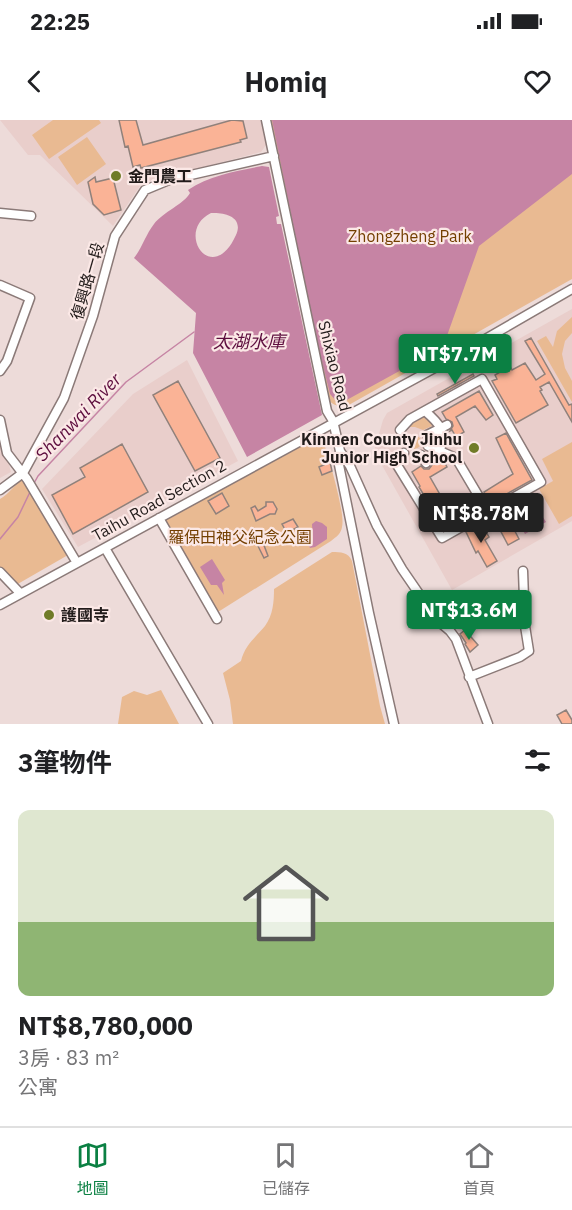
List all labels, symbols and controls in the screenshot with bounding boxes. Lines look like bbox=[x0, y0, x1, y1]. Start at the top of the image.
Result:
text: 22:25 bbox=[30, 7, 90, 36]
text: Homiq bbox=[244, 64, 328, 99]
icon: back bbox=[18, 65, 51, 98]
icon: heart bbox=[521, 65, 554, 98]
place label: 金門農工 bbox=[128, 166, 192, 186]
marker: 金門農工 bbox=[109, 169, 123, 183]
park label: Zhongzheng Park bbox=[348, 226, 472, 246]
street label: 復興路一段 bbox=[66, 240, 108, 322]
street label: Shixiao Road bbox=[314, 319, 356, 413]
water label: 太湖水庫 bbox=[213, 330, 288, 353]
pin: NT$7.7M bbox=[400, 334, 510, 385]
text: NT$7.7M bbox=[413, 340, 497, 367]
water label: Shanwai River bbox=[30, 368, 126, 466]
place label: Kinmen County Jinhu Junior High School bbox=[301, 429, 462, 467]
marker: Kinmen County Jinhu Junior High School bbox=[467, 441, 481, 455]
street label: Taihu Road Section 2 bbox=[88, 455, 230, 545]
pin: NT$8.78M bbox=[419, 493, 543, 544]
text: NT$8.78M bbox=[433, 499, 529, 526]
park label: 羅保田神父紀念公園 bbox=[168, 527, 312, 547]
pin: NT$13.6M bbox=[407, 590, 531, 641]
text: NT$13.6M bbox=[421, 596, 517, 623]
place label: 護國寺 bbox=[61, 605, 109, 625]
marker: 護國寺 bbox=[42, 608, 56, 622]
icon: filters bbox=[521, 744, 554, 777]
text: 3筆物件 bbox=[18, 745, 112, 779]
icon: home bbox=[232, 849, 340, 957]
text: NT$8,780,000 bbox=[18, 1008, 193, 1042]
text: 3房 · 83 m² bbox=[18, 1044, 119, 1071]
text: 公寓 bbox=[18, 1073, 58, 1100]
tab: 地圖 bbox=[76, 1139, 109, 1199]
tab: 已儲存 bbox=[262, 1139, 310, 1199]
tab: 首頁 bbox=[463, 1139, 496, 1199]

